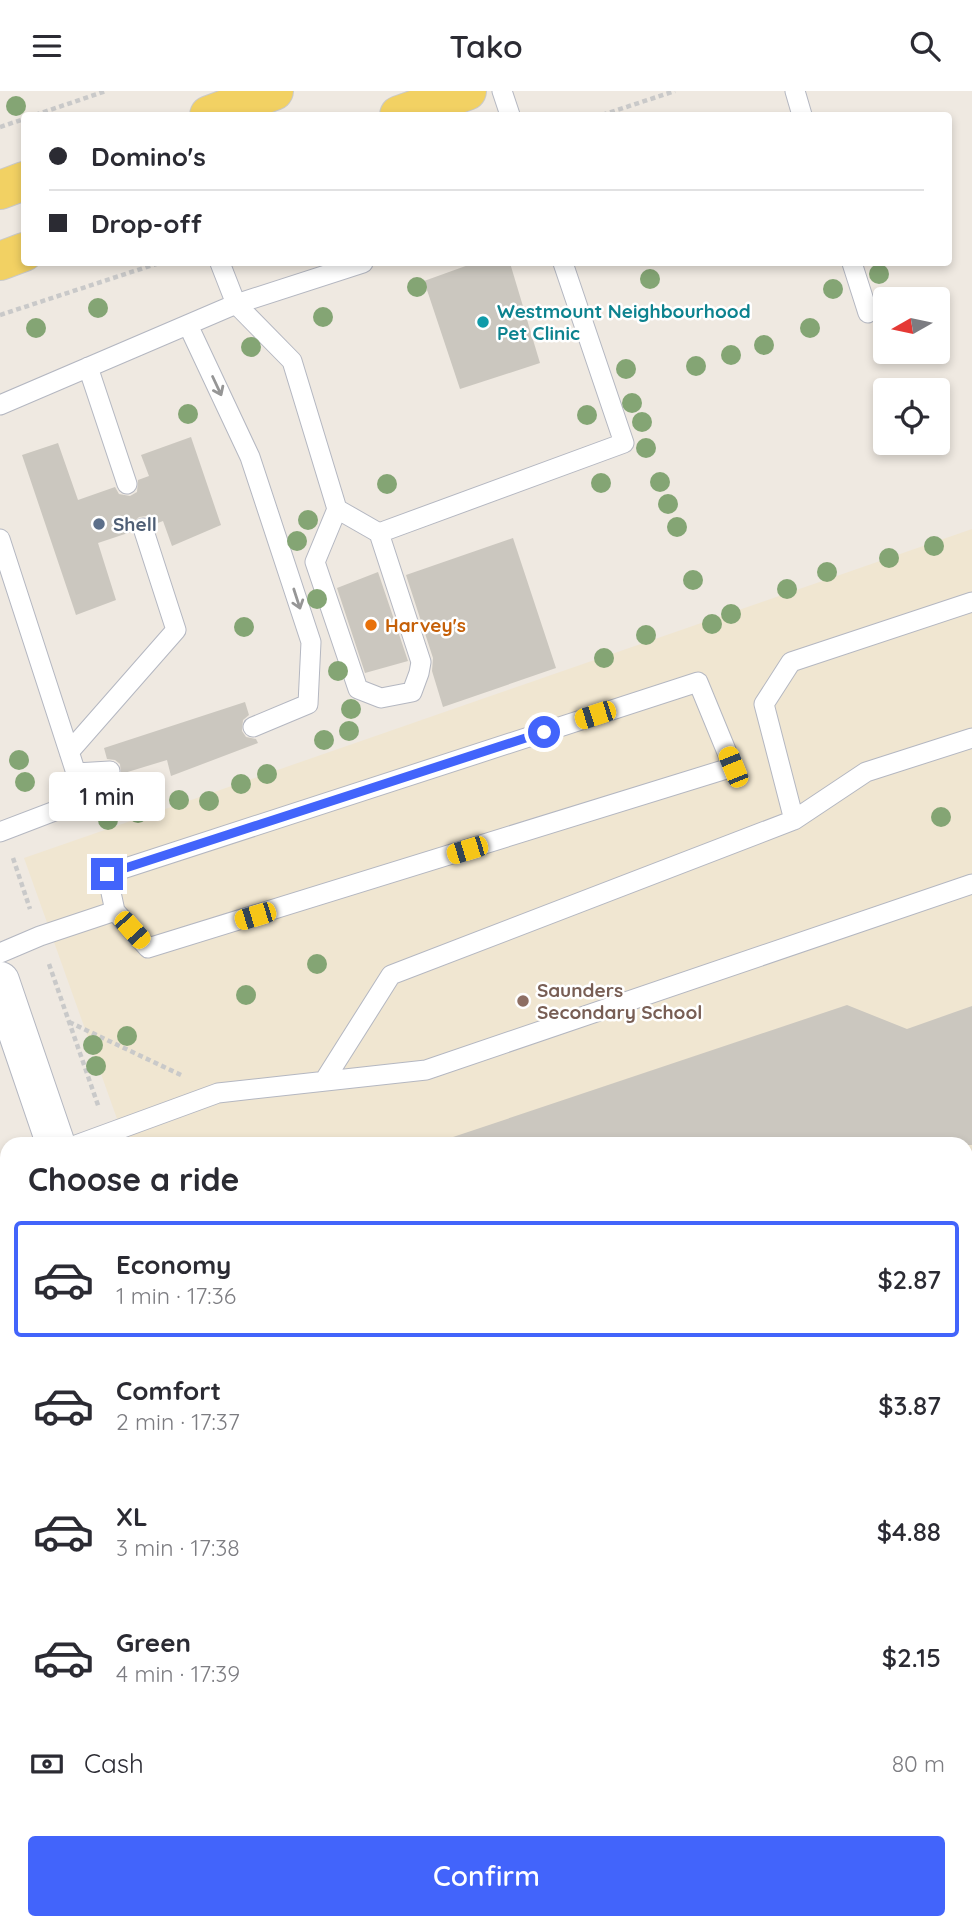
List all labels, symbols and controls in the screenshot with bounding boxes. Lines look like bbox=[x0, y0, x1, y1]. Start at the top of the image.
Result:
text: Tako bbox=[449, 26, 523, 66]
icon: menu bbox=[28, 27, 66, 65]
icon: search bbox=[906, 27, 944, 65]
text: Domino's bbox=[91, 140, 206, 173]
text: Drop-off bbox=[91, 207, 202, 240]
north arrow bbox=[873, 287, 950, 364]
map controls bbox=[873, 287, 950, 455]
place label: Westmount Neighbourhood Pet Clinic bbox=[497, 299, 751, 345]
marker: Westmount Neighbourhood Pet Clinic bbox=[475, 314, 491, 330]
one-way arrow bbox=[211, 375, 224, 396]
button: locate bbox=[873, 378, 950, 455]
place label: Shell bbox=[113, 512, 157, 536]
marker: Shell bbox=[91, 516, 107, 532]
one-way arrow bbox=[291, 588, 304, 610]
place label: Harvey's bbox=[385, 613, 466, 637]
marker: Harvey's bbox=[363, 617, 379, 633]
car bbox=[572, 699, 619, 731]
route start bbox=[528, 716, 560, 748]
car bbox=[716, 744, 751, 790]
callout: 1 min bbox=[49, 773, 165, 821]
text: 1 min bbox=[79, 782, 135, 811]
car bbox=[444, 834, 491, 866]
route end bbox=[91, 858, 123, 890]
car bbox=[232, 900, 279, 932]
car bbox=[111, 907, 154, 953]
place label: Saunders Secondary School bbox=[537, 978, 702, 1024]
marker: Saunders Secondary School bbox=[515, 993, 531, 1009]
text: Choose a ride bbox=[28, 1159, 240, 1199]
icon: car bbox=[32, 1248, 95, 1311]
text: Economy bbox=[116, 1248, 231, 1281]
text: $2.87 bbox=[877, 1263, 941, 1296]
text: 1 min · 17:36 bbox=[116, 1281, 236, 1310]
icon: car bbox=[32, 1374, 95, 1437]
text: Comfort bbox=[116, 1374, 221, 1407]
text: $3.87 bbox=[878, 1389, 941, 1422]
text: 2 min · 17:37 bbox=[116, 1407, 240, 1436]
icon: car bbox=[32, 1500, 95, 1563]
text: XL bbox=[116, 1500, 148, 1533]
text: $4.88 bbox=[877, 1515, 941, 1548]
text: 3 min · 17:38 bbox=[116, 1533, 240, 1562]
icon: car bbox=[32, 1626, 95, 1689]
text: Green bbox=[116, 1626, 191, 1659]
text: $2.15 bbox=[882, 1641, 941, 1674]
text: 4 min · 17:39 bbox=[116, 1659, 240, 1688]
icon: cash bbox=[28, 1745, 66, 1783]
text: Cash bbox=[84, 1747, 144, 1780]
text: 80 m bbox=[892, 1749, 945, 1778]
button: Confirm bbox=[28, 1836, 945, 1916]

